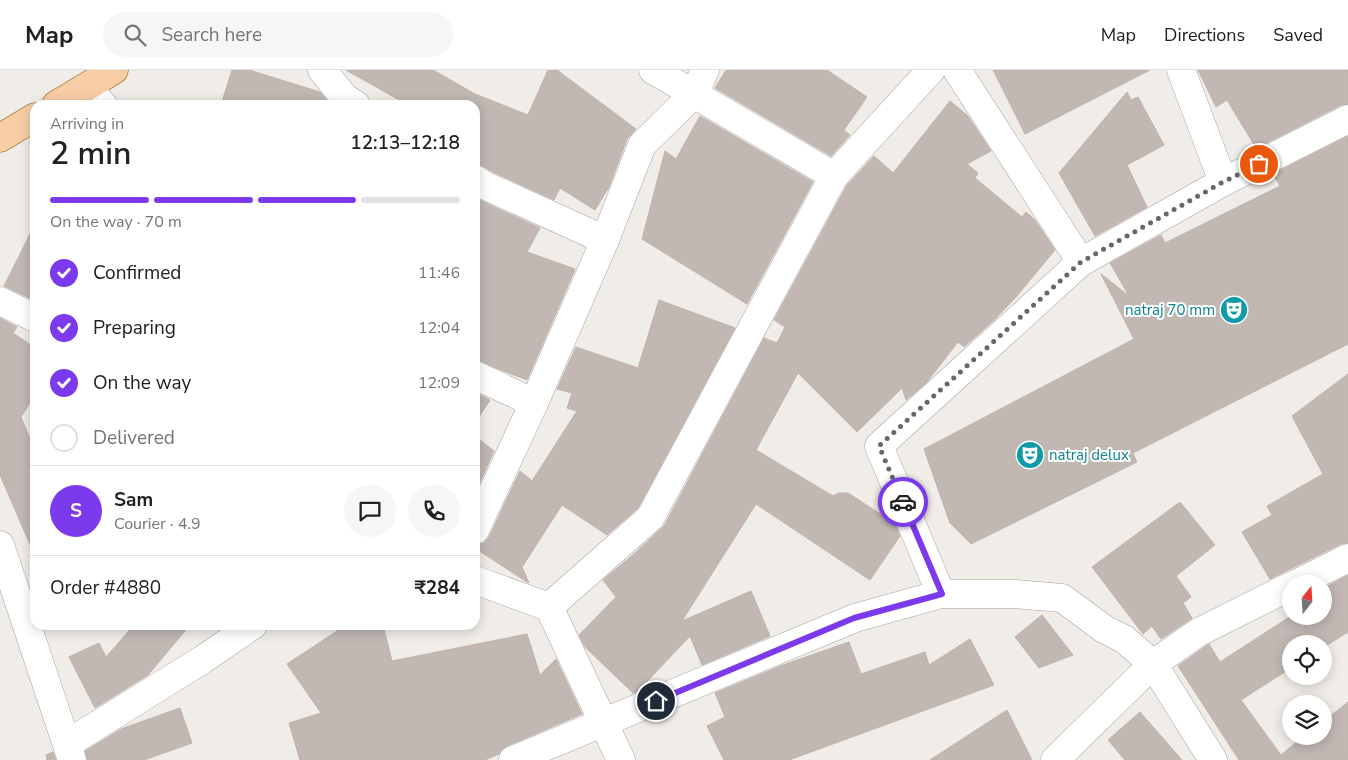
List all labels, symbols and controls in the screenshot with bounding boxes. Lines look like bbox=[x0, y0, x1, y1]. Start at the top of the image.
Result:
search box bbox=[103, 12, 453, 57]
text: Map bbox=[25, 19, 73, 51]
icon: search bbox=[121, 21, 149, 49]
text: Search here bbox=[161, 22, 262, 48]
text: Map bbox=[1101, 23, 1136, 47]
text: Directions bbox=[1164, 23, 1245, 47]
text: Saved bbox=[1273, 23, 1323, 47]
text: Arriving in bbox=[50, 113, 124, 135]
text: 12:13–12:18 bbox=[350, 130, 460, 156]
text: 2 min bbox=[50, 132, 132, 175]
pin bbox=[1238, 143, 1280, 185]
icon: bag bbox=[1245, 150, 1273, 178]
text: On the way · 70 m bbox=[50, 211, 182, 233]
icon: check bbox=[50, 259, 78, 287]
text: Confirmed bbox=[93, 260, 181, 286]
text: 11:46 bbox=[418, 262, 460, 284]
theatre icon: natraj 70 mm bbox=[1219, 295, 1249, 325]
place label: natraj 70 mm bbox=[1125, 300, 1215, 320]
icon: check bbox=[50, 314, 78, 342]
text: Preparing bbox=[93, 315, 176, 341]
text: 12:04 bbox=[418, 317, 460, 339]
icon: check bbox=[50, 369, 78, 397]
text: On the way bbox=[93, 370, 191, 396]
text: 12:09 bbox=[418, 372, 460, 394]
text: Delivered bbox=[93, 425, 175, 451]
theatre icon: natraj delux bbox=[1015, 440, 1045, 470]
place label: natraj delux bbox=[1049, 445, 1129, 465]
courier bbox=[878, 477, 928, 527]
button: chat bbox=[344, 485, 396, 537]
button: phone bbox=[408, 485, 460, 537]
text: Sam bbox=[114, 487, 153, 513]
icon: car bbox=[889, 488, 917, 516]
text: S bbox=[70, 498, 82, 524]
text: Courier · 4.9 bbox=[114, 513, 200, 535]
text: Order #4880 bbox=[50, 575, 161, 601]
text: ₹284 bbox=[414, 575, 460, 601]
north arrow bbox=[1282, 575, 1332, 625]
map controls bbox=[1282, 575, 1332, 745]
button: locate bbox=[1282, 635, 1332, 685]
pin bbox=[635, 680, 677, 722]
icon: home bbox=[642, 687, 670, 715]
button: layers bbox=[1282, 695, 1332, 745]

